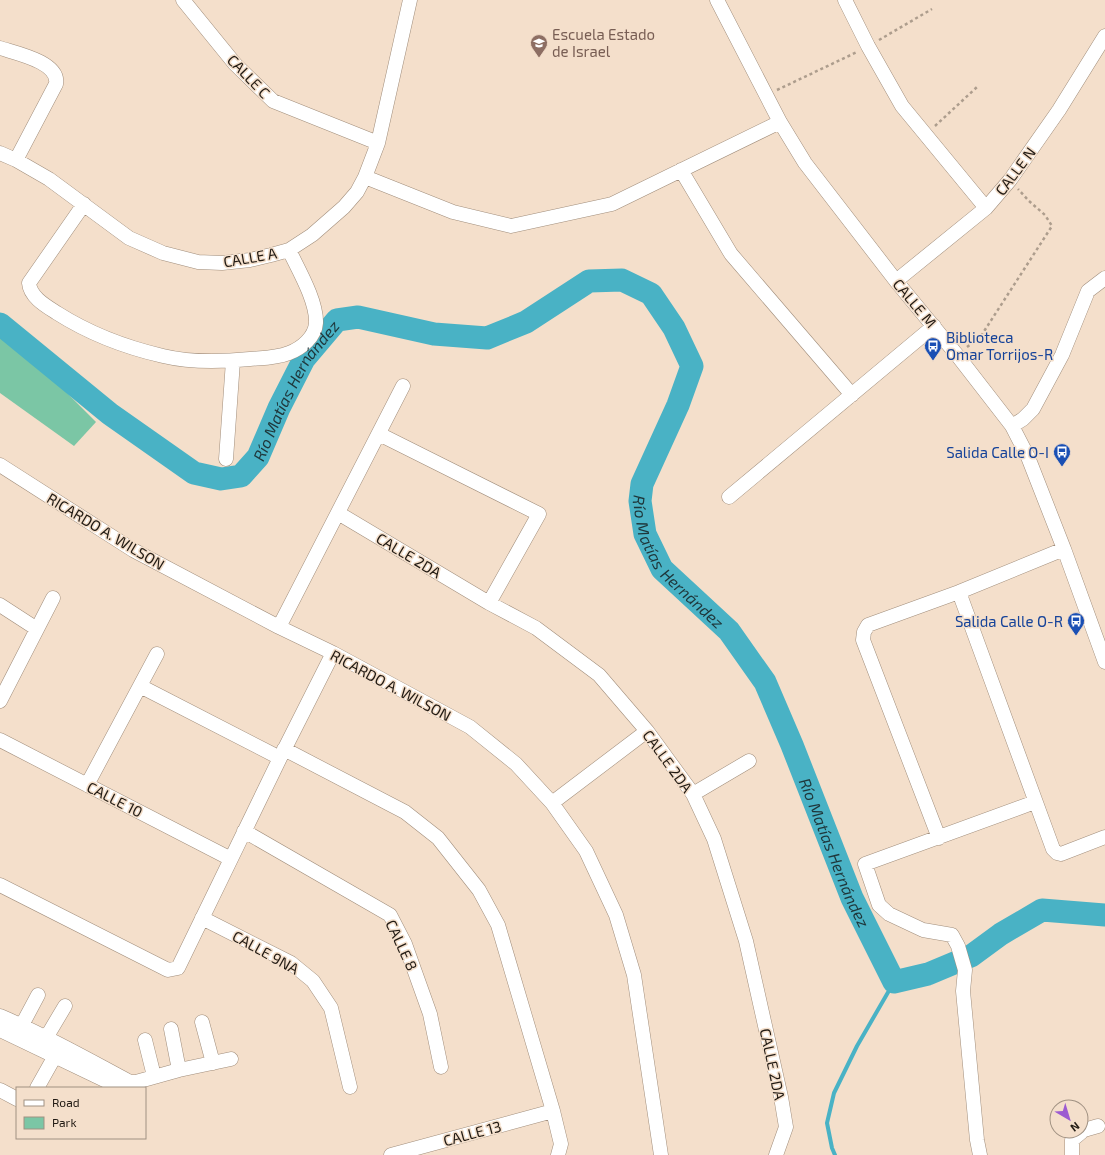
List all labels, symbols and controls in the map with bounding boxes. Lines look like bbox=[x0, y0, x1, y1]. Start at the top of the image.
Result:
place label: Escuela Estado de Israel bbox=[552, 25, 655, 60]
school or university icon: Escuela Estado de Israel bbox=[529, 33, 549, 58]
street label: CALLE C bbox=[224, 50, 274, 102]
street label: CALLE N bbox=[991, 143, 1039, 199]
street label: CALLE A bbox=[222, 243, 279, 271]
street label: CALLE M bbox=[889, 275, 941, 331]
water label: Río Matías Hernández bbox=[248, 316, 342, 463]
place label: Biblioteca Omar Torrijos-R bbox=[946, 328, 1053, 364]
bus stop icon: Biblioteca Omar Torrijos-R bbox=[923, 336, 943, 361]
bus stop icon: Salida Calle O-I bbox=[1052, 442, 1072, 467]
place label: Salida Calle O-I bbox=[946, 443, 1049, 461]
street label: RICARDO A. WILSON bbox=[44, 489, 168, 573]
water label: Río Matías Hernández bbox=[630, 494, 728, 631]
street label: CALLE 2DA bbox=[373, 529, 445, 582]
bus stop icon: Salida Calle O-R bbox=[1066, 611, 1086, 636]
place label: Salida Calle O-R bbox=[955, 612, 1063, 630]
street label: RICARDO A. WILSON bbox=[328, 646, 454, 724]
street label: CALLE 2DA bbox=[639, 726, 697, 796]
water label: Río Matías Hernández bbox=[796, 775, 874, 930]
street label: CALLE 10 bbox=[84, 777, 146, 821]
street label: CALLE 8 bbox=[382, 917, 422, 973]
street label: CALLE 9NA bbox=[229, 926, 303, 978]
street label: CALLE 2DA bbox=[757, 1027, 789, 1102]
legend bbox=[16, 1087, 146, 1139]
text: Road bbox=[52, 1095, 80, 1109]
north arrow bbox=[1049, 1099, 1089, 1139]
text: Park bbox=[52, 1115, 77, 1129]
street label: CALLE 13 bbox=[441, 1117, 503, 1149]
text: N bbox=[1068, 1120, 1083, 1135]

